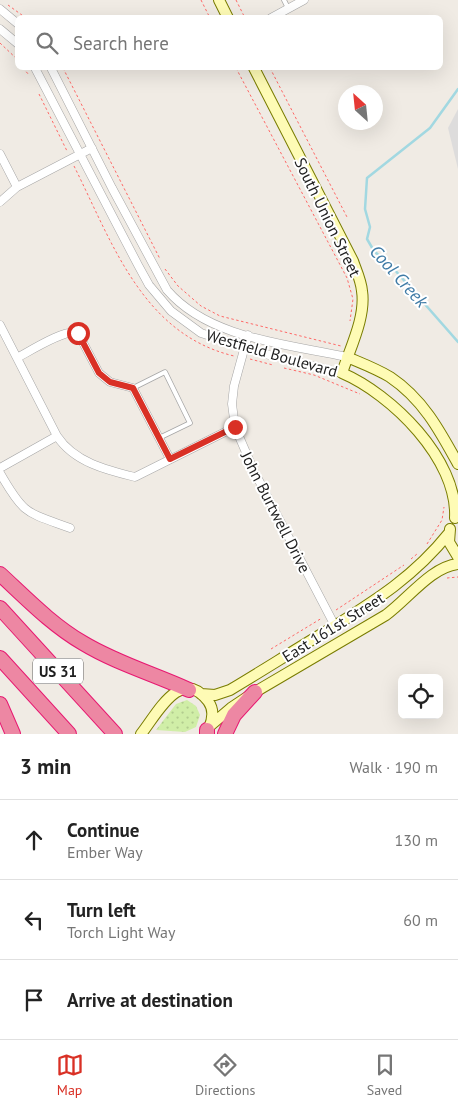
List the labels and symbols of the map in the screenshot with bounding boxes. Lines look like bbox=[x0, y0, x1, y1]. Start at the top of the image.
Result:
north arrow bbox=[338, 85, 383, 130]
street label: South Union Street bbox=[290, 154, 366, 280]
water label: Cool Creek bbox=[365, 240, 434, 313]
route start bbox=[67, 322, 90, 345]
street label: Westfield Boulevard bbox=[204, 325, 340, 381]
route end bbox=[224, 416, 247, 439]
street label: John Burtwell Drive bbox=[236, 447, 315, 576]
street label: East 161st Street bbox=[278, 587, 388, 666]
road number: US 31 bbox=[33, 658, 83, 684]

